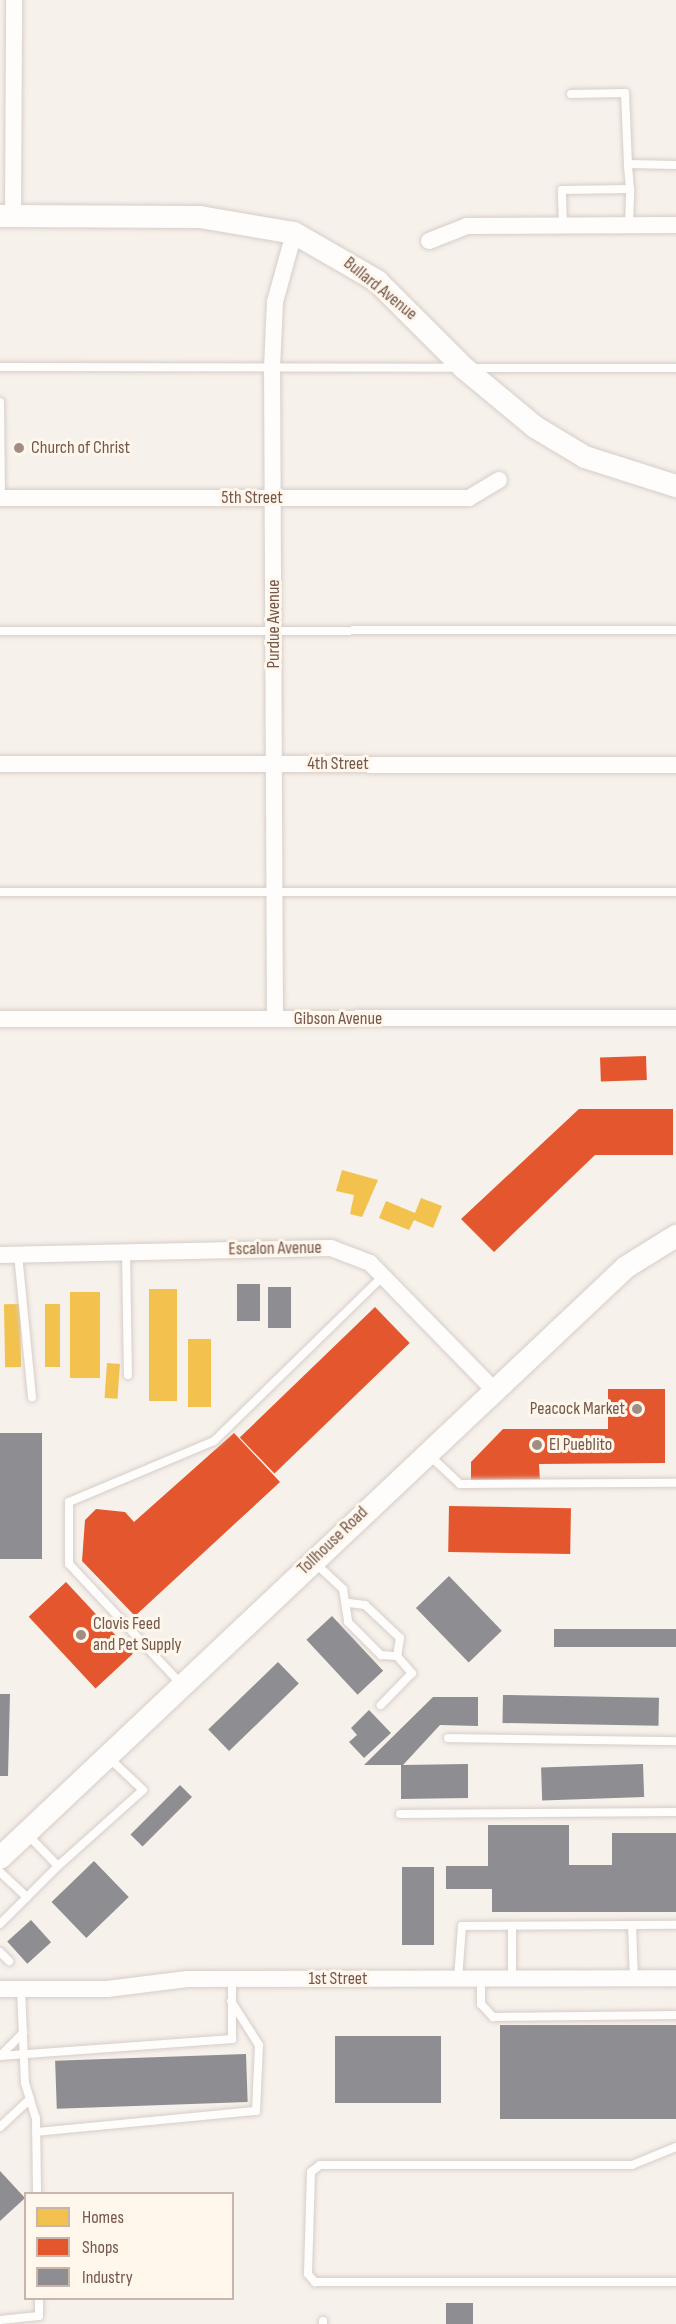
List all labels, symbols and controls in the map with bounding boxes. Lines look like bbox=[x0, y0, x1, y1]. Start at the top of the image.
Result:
street label: Bullard Avenue bbox=[339, 253, 421, 325]
place label: Church of Christ bbox=[31, 437, 130, 459]
marker: Church of Christ bbox=[12, 441, 26, 455]
street label: 5th Street bbox=[221, 487, 283, 509]
street label: Purdue Avenue bbox=[263, 579, 285, 669]
street label: 4th Street bbox=[307, 753, 369, 775]
street label: Gibson Avenue bbox=[294, 1008, 382, 1030]
street label: Escalon Avenue bbox=[228, 1237, 322, 1261]
place label: Peacock Market bbox=[530, 1398, 625, 1420]
marker: Peacock Market bbox=[630, 1402, 644, 1416]
place label: El Pueblito bbox=[549, 1434, 612, 1456]
marker: El Pueblito bbox=[530, 1438, 544, 1452]
street label: Tollhouse Road bbox=[293, 1502, 373, 1580]
place label: Clovis Feed and Pet Supply bbox=[93, 1614, 182, 1656]
marker: Clovis Feed and Pet Supply bbox=[74, 1628, 88, 1642]
street label: 1st Street bbox=[308, 1968, 368, 1990]
legend bbox=[24, 2192, 234, 2300]
text: Homes bbox=[82, 2207, 124, 2228]
text: Shops bbox=[82, 2237, 119, 2258]
text: Industry bbox=[82, 2267, 133, 2288]

